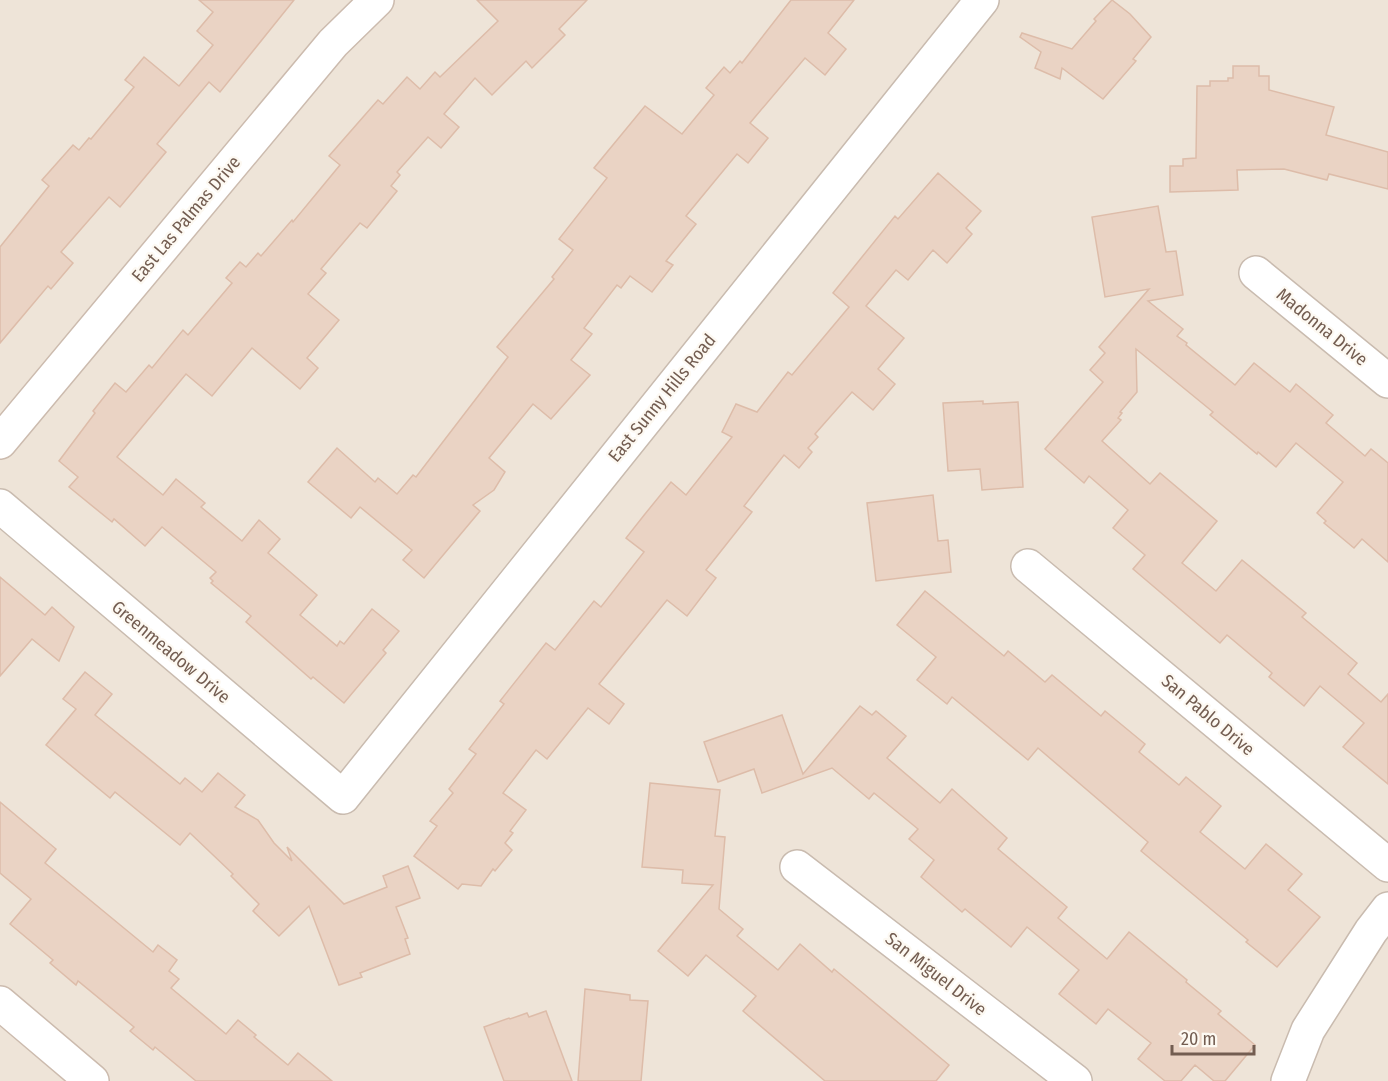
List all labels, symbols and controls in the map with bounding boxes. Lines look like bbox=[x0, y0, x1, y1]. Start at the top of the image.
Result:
street label: East Las Palmas Drive bbox=[127, 151, 245, 286]
street label: Madonna Drive bbox=[1272, 284, 1372, 370]
street label: East Sunny Hills Road bbox=[604, 330, 720, 466]
street label: Greenmeadow Drive bbox=[107, 596, 235, 708]
street label: San Pablo Drive bbox=[1157, 670, 1259, 760]
street label: San Miguel Drive bbox=[881, 928, 991, 1020]
scale bar bbox=[1172, 1018, 1254, 1056]
text: 20 m bbox=[1181, 1028, 1216, 1050]

